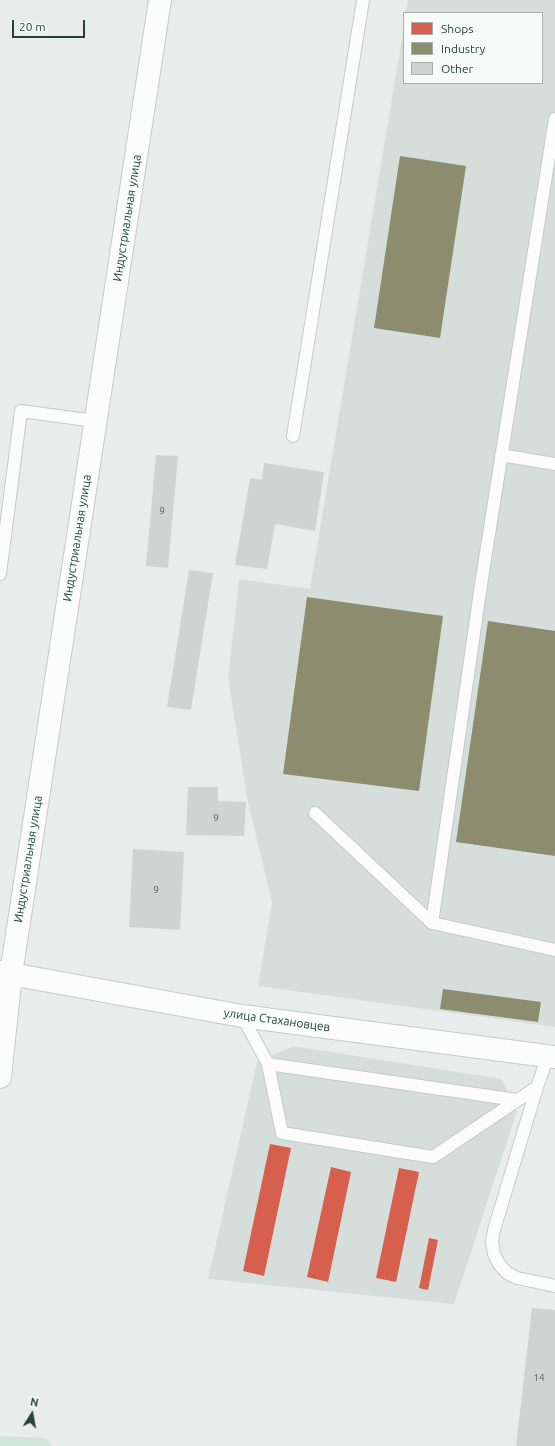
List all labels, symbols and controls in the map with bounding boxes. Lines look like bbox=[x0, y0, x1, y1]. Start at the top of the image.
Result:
scale bar bbox=[14, 12, 87, 38]
legend bbox=[403, 12, 543, 84]
text: 20 m bbox=[19, 20, 46, 33]
text: Shops bbox=[441, 22, 473, 35]
text: Industry bbox=[441, 42, 485, 55]
text: Other bbox=[441, 62, 473, 75]
street label: Индустриальная улица bbox=[110, 153, 144, 283]
street label: Индустриальная улица bbox=[60, 473, 94, 603]
house number: 9 bbox=[159, 505, 165, 517]
street label: Индустриальная улица bbox=[11, 794, 45, 924]
house number: 9 bbox=[213, 812, 219, 824]
house number: 9 bbox=[153, 884, 159, 896]
street label: улица Стахановцев bbox=[223, 1005, 331, 1035]
house number: 14 bbox=[533, 1372, 545, 1384]
north arrow bbox=[12, 1394, 52, 1434]
text: N bbox=[29, 1396, 39, 1409]

